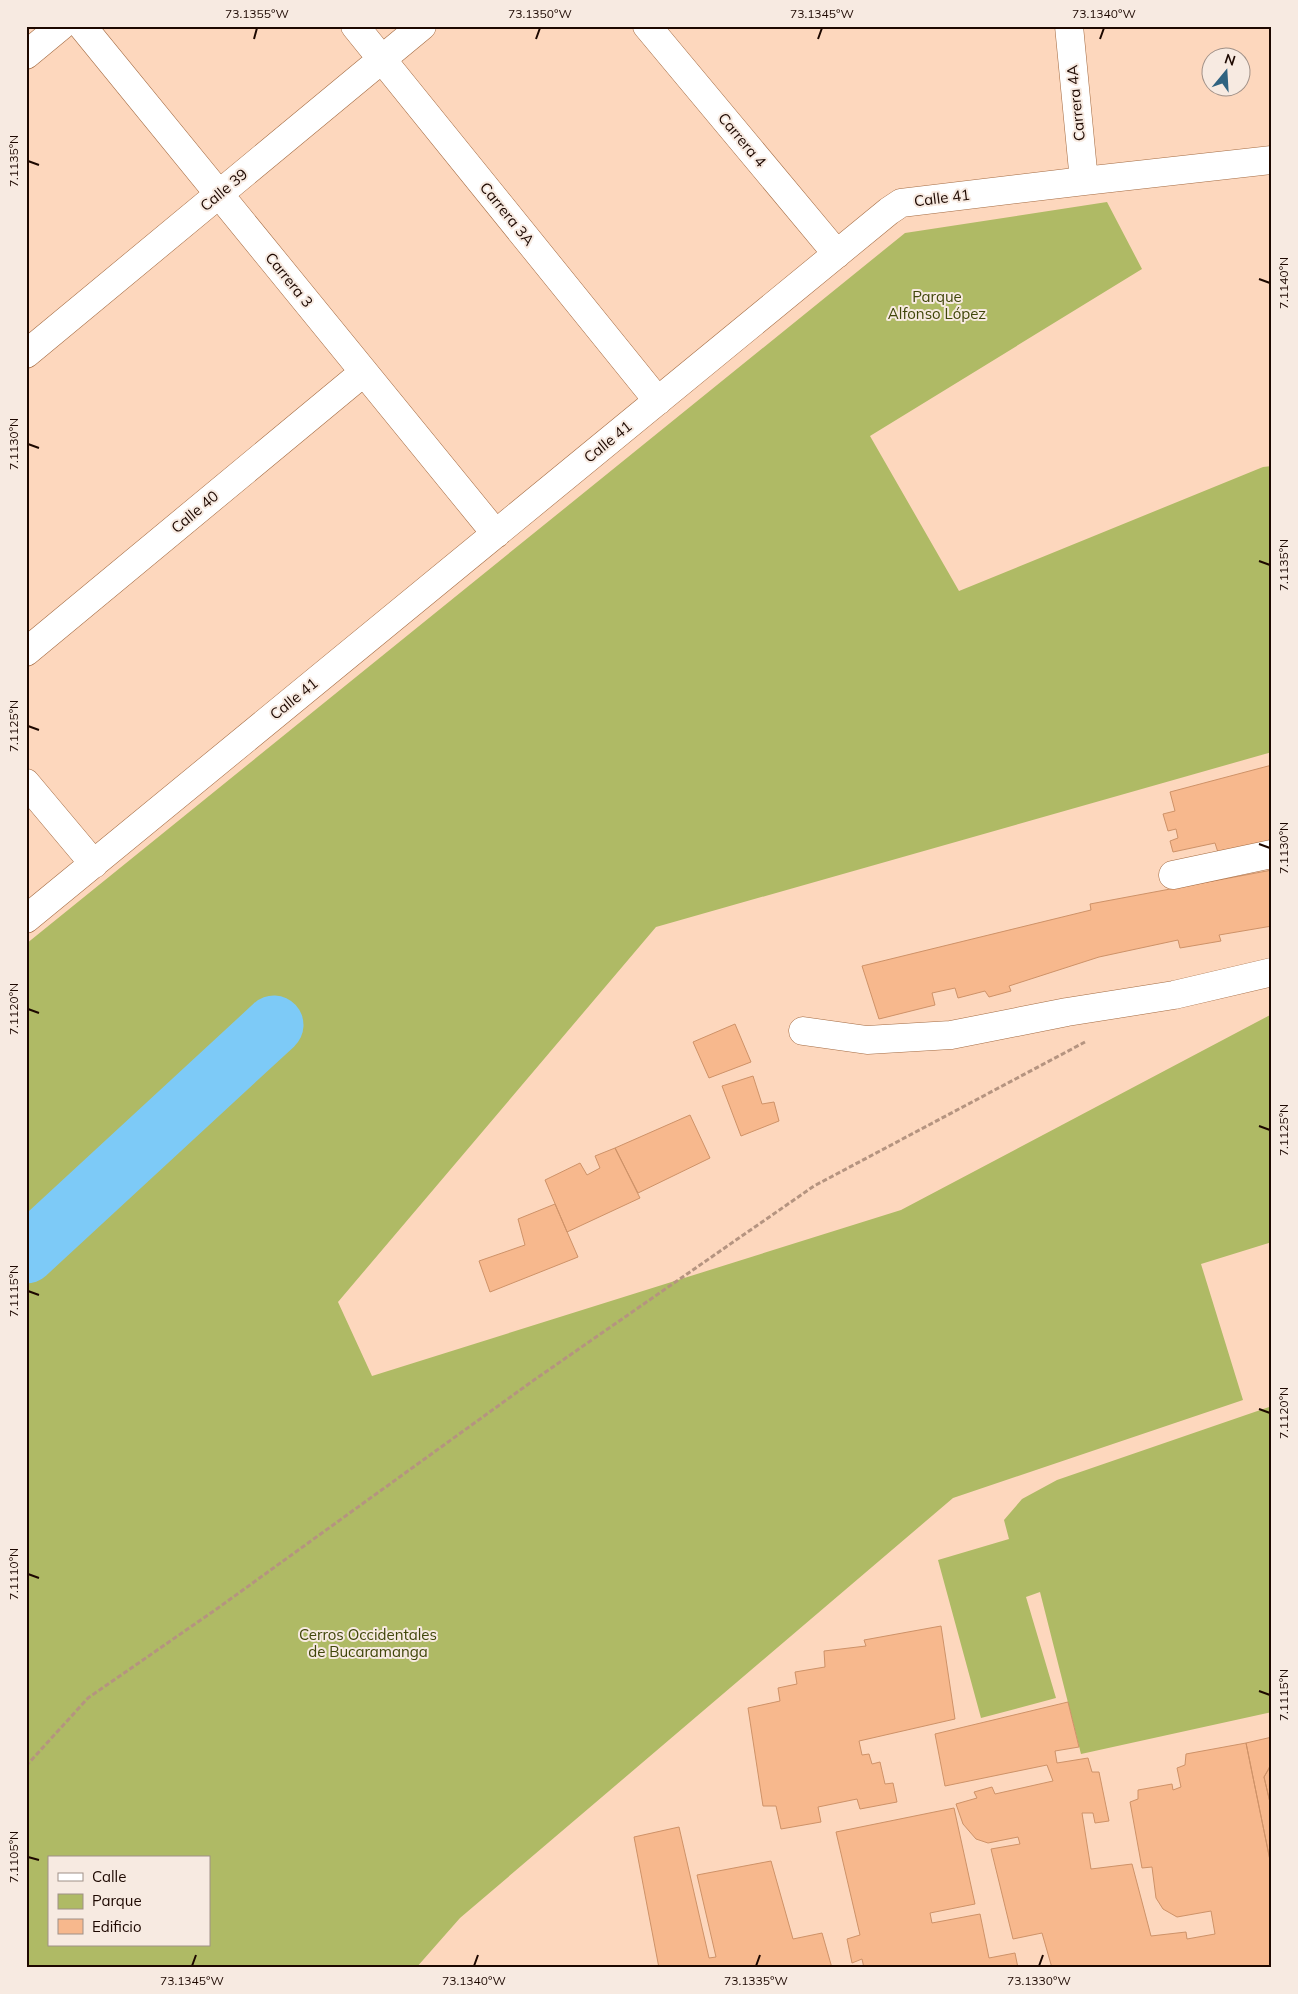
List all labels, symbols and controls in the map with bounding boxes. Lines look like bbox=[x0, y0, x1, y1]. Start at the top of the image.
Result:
text: 73.1355°W bbox=[225, 6, 289, 21]
text: 73.1350°W bbox=[508, 6, 572, 21]
text: 73.1345°W bbox=[790, 6, 854, 21]
text: 73.1340°W bbox=[1072, 6, 1136, 21]
north arrow bbox=[1200, 48, 1250, 98]
text: N bbox=[1222, 49, 1238, 70]
street label: Carrera 4A bbox=[1062, 64, 1089, 142]
street label: Carrera 4 bbox=[714, 109, 771, 171]
text: 7.1135°N bbox=[6, 135, 21, 187]
street label: Calle 39 bbox=[196, 164, 251, 215]
street label: Carrera 3A bbox=[476, 178, 539, 249]
street label: Calle 41 bbox=[913, 185, 971, 210]
street label: Carrera 3 bbox=[261, 248, 317, 311]
text: 7.1140°N bbox=[1276, 257, 1291, 309]
park label: Parque Alfonso López bbox=[888, 287, 986, 323]
street label: Calle 41 bbox=[580, 417, 636, 467]
text: 7.1130°N bbox=[6, 418, 21, 470]
street label: Calle 40 bbox=[167, 486, 222, 537]
text: 7.1135°N bbox=[1276, 539, 1291, 591]
street label: Calle 41 bbox=[266, 674, 322, 724]
text: 7.1125°N bbox=[6, 700, 21, 752]
text: 7.1130°N bbox=[1276, 822, 1291, 874]
text: 7.1120°N bbox=[6, 983, 21, 1035]
text: 7.1125°N bbox=[1276, 1104, 1291, 1156]
text: 7.1115°N bbox=[6, 1265, 21, 1317]
text: 7.1120°N bbox=[1276, 1387, 1291, 1439]
text: 7.1110°N bbox=[6, 1548, 21, 1600]
park label: Cerros Occidentales de Bucaramanga bbox=[299, 1625, 437, 1661]
text: 7.1115°N bbox=[1276, 1669, 1291, 1721]
text: 7.1105°N bbox=[6, 1831, 21, 1883]
legend bbox=[48, 1856, 210, 1946]
text: Calle bbox=[92, 1867, 126, 1886]
text: Parque bbox=[92, 1891, 142, 1910]
text: Edificio bbox=[92, 1917, 142, 1936]
text: 73.1345°W bbox=[160, 1973, 224, 1988]
text: 73.1340°W bbox=[442, 1973, 506, 1988]
text: 73.1335°W bbox=[724, 1973, 788, 1988]
text: 73.1330°W bbox=[1007, 1973, 1071, 1988]

